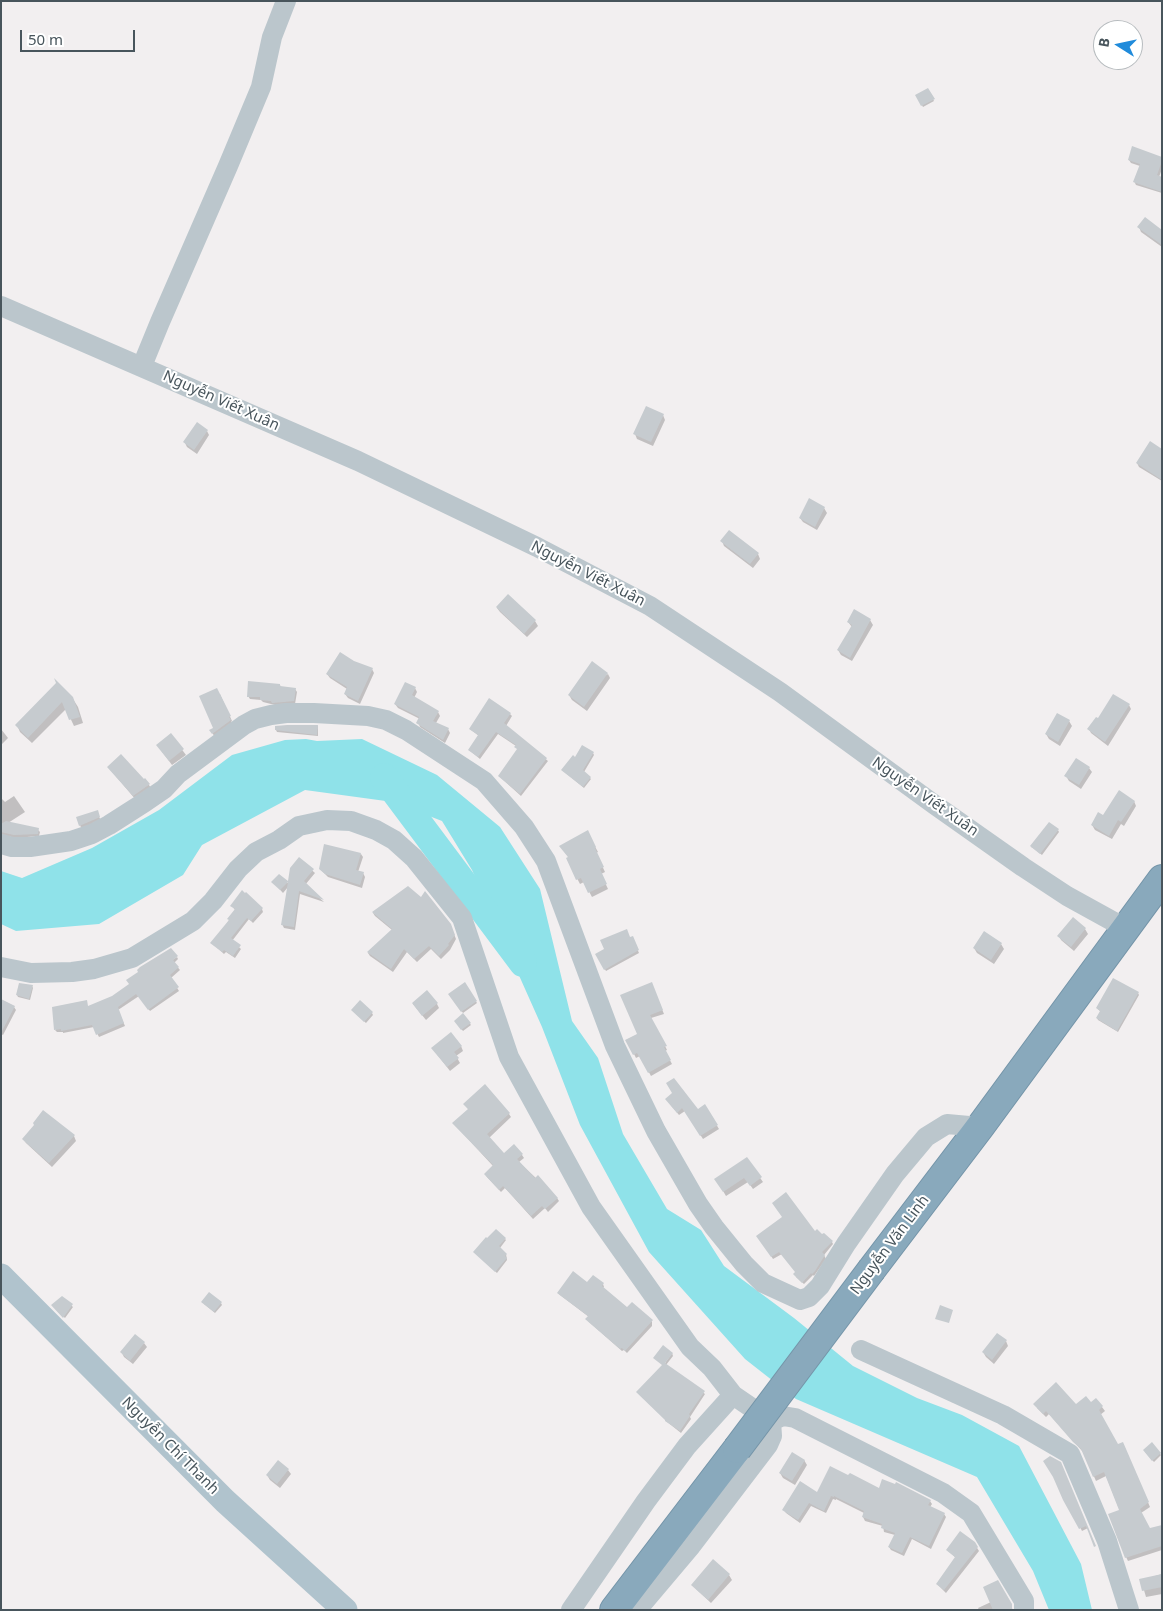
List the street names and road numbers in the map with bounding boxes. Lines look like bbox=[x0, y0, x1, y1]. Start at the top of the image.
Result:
street label: Nguyễn Viết Xuân bbox=[160, 367, 282, 435]
street label: Nguyễn Viết Xuân bbox=[528, 537, 648, 611]
street label: Nguyễn Viết Xuân bbox=[868, 754, 982, 840]
street label: Nguyễn Văn Linh bbox=[847, 1192, 933, 1298]
street label: Nguyễn Chí Thanh bbox=[118, 1394, 222, 1498]

